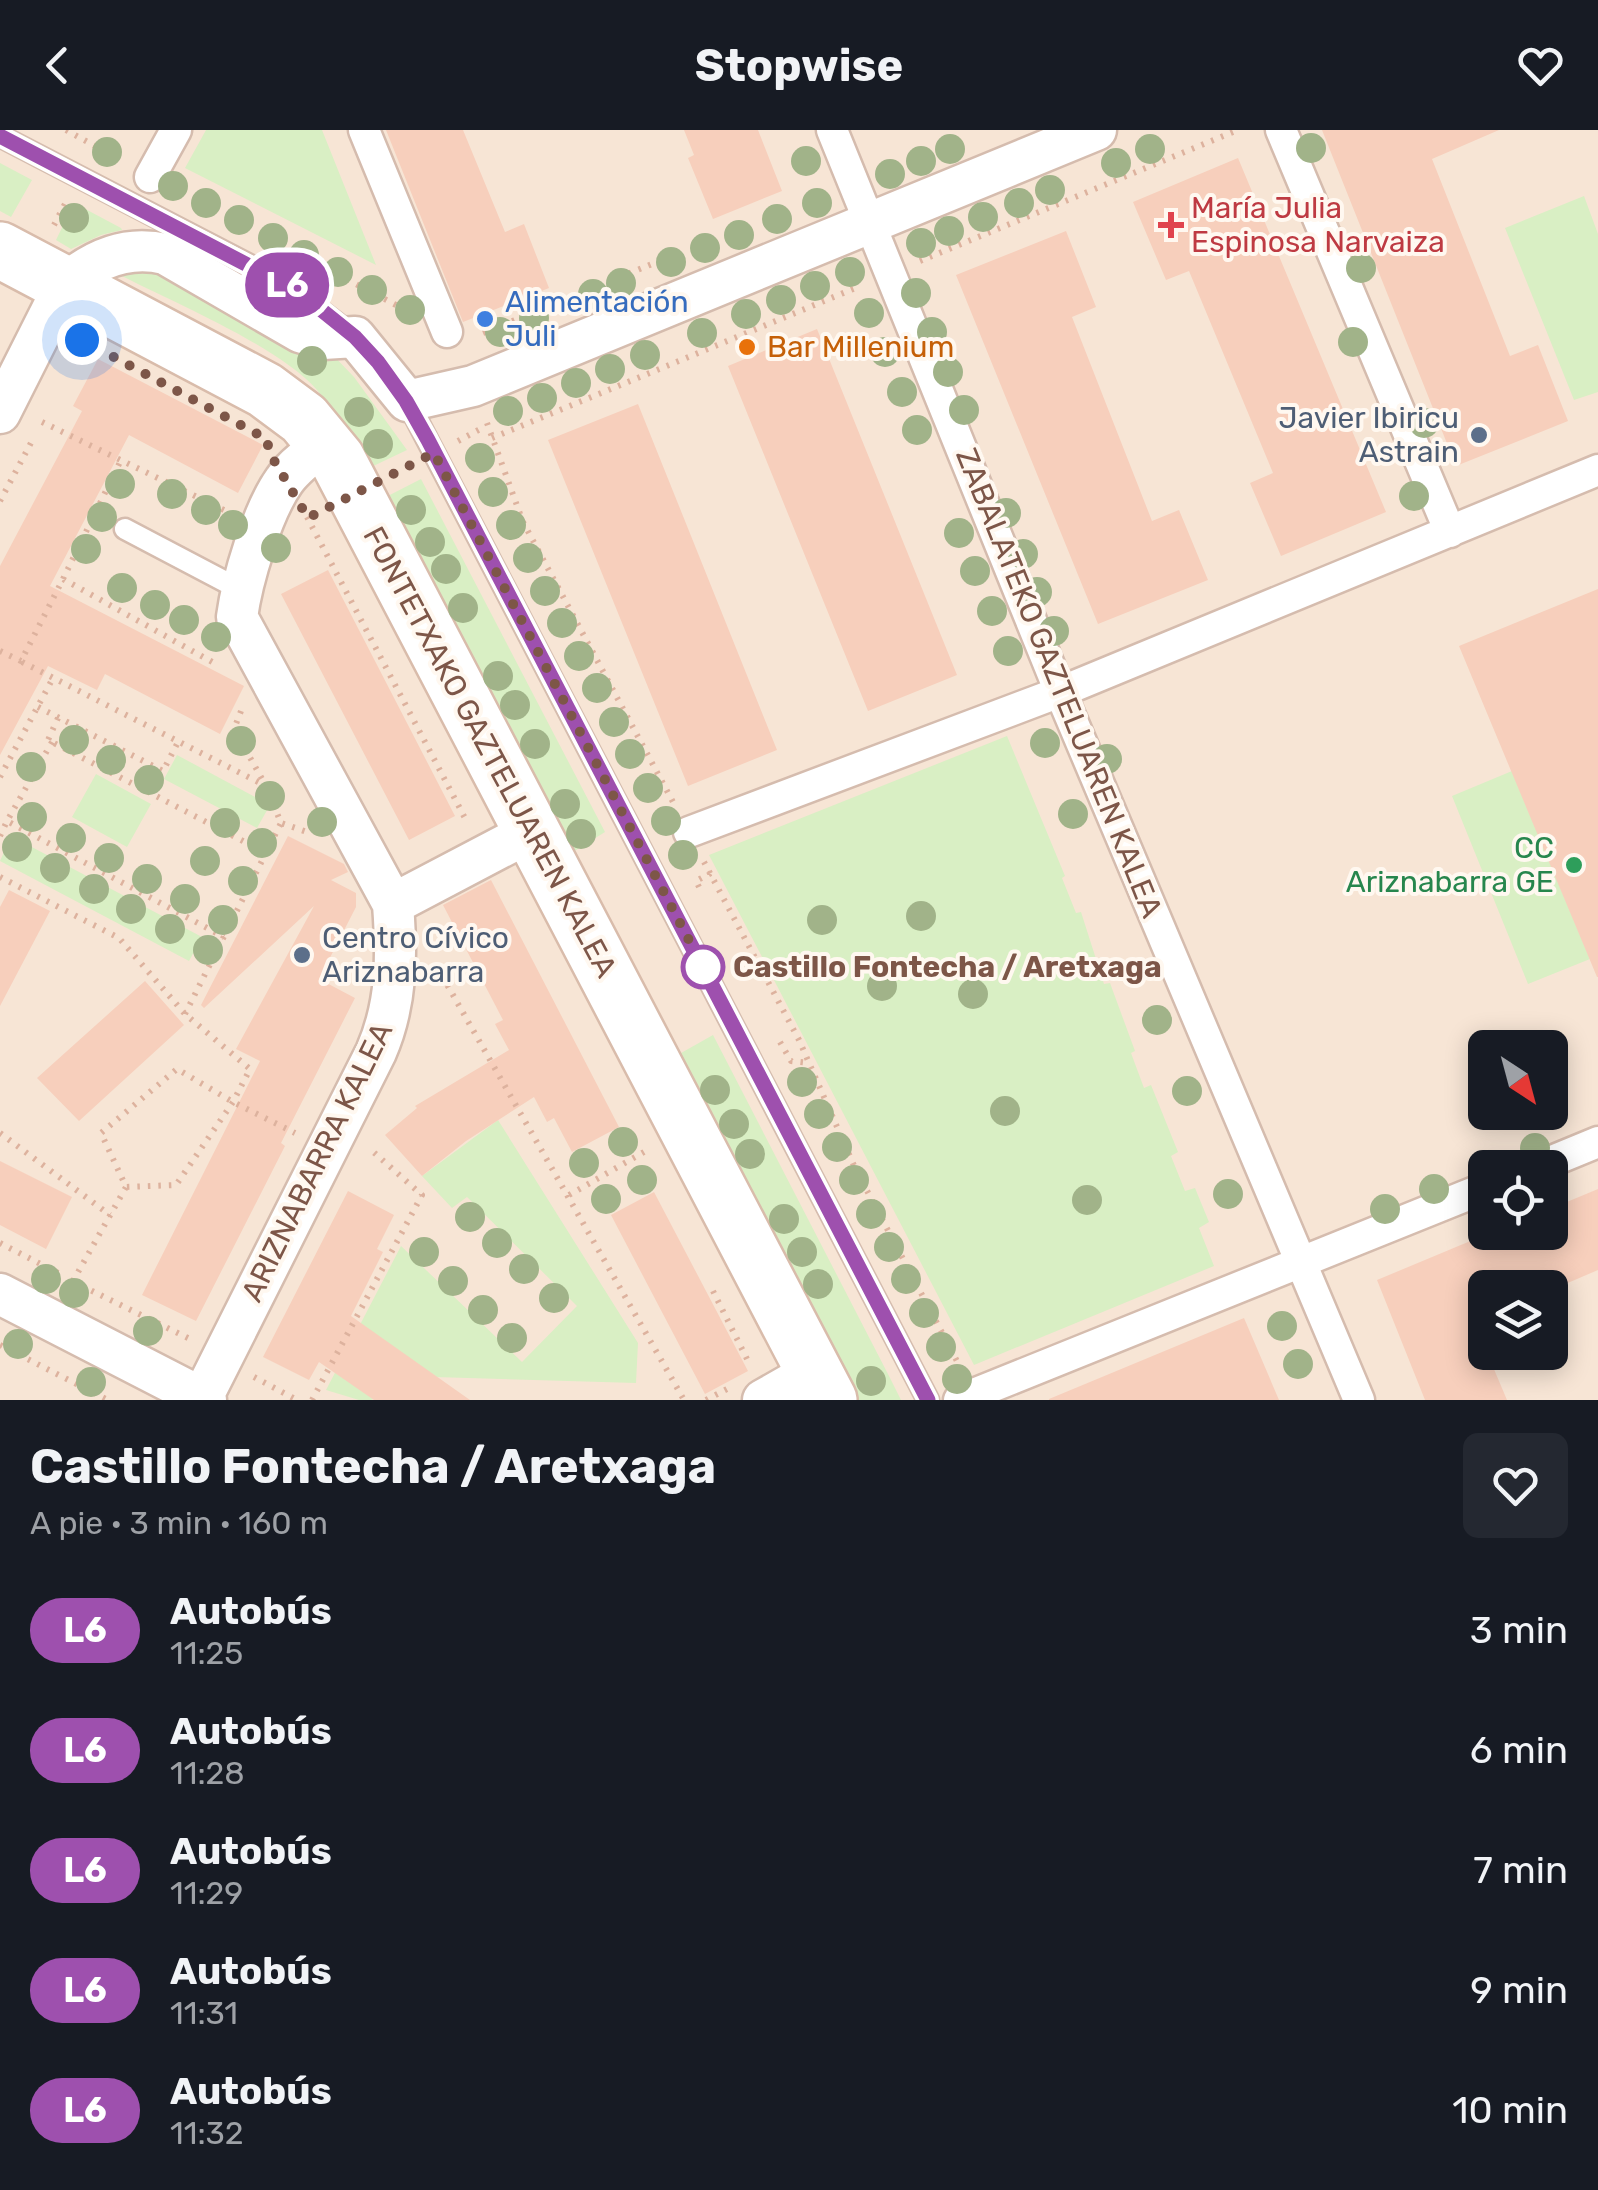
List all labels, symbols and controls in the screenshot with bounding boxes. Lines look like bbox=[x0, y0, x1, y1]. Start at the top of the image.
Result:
icon: back bbox=[30, 38, 85, 93]
icon: heart bbox=[1513, 38, 1568, 93]
text: Stopwise bbox=[695, 39, 903, 92]
place label: María Julia Espinosa Narvaiza bbox=[1191, 190, 1445, 260]
marker: María Julia Espinosa Narvaiza bbox=[1160, 214, 1182, 236]
line badge: L6 bbox=[242, 252, 332, 318]
text: L6 bbox=[265, 264, 309, 306]
place label: Alimentación Juli bbox=[505, 284, 689, 354]
marker: Alimentación Juli bbox=[474, 308, 496, 330]
your location bbox=[57, 315, 107, 365]
place label: Bar Millenium bbox=[767, 329, 954, 365]
marker: Bar Millenium bbox=[736, 336, 758, 358]
place label: Javier Ibiricu Astrain bbox=[1279, 400, 1459, 470]
marker: Javier Ibiricu Astrain bbox=[1468, 424, 1490, 446]
street label: ZABALATEKO GAZTELUAREN KALEA bbox=[948, 443, 1170, 923]
street label: FONTETXAKO GAZTELUAREN KALEA bbox=[356, 520, 624, 984]
place label: CC Ariznabarra GE bbox=[1346, 830, 1554, 900]
marker: CC Ariznabarra GE bbox=[1563, 854, 1585, 876]
place label: Centro Cívico Ariznabarra bbox=[322, 920, 509, 990]
marker: Centro Cívico Ariznabarra bbox=[291, 944, 313, 966]
marker: Castillo Fontecha / Aretxaga bbox=[682, 946, 724, 988]
place label: Castillo Fontecha / Aretxaga bbox=[733, 949, 1162, 985]
street label: ARIZNABARRA KALEA bbox=[234, 1017, 400, 1307]
north arrow bbox=[1468, 1030, 1568, 1130]
map controls bbox=[1468, 1030, 1568, 1370]
button: locate bbox=[1468, 1150, 1568, 1250]
button: layers bbox=[1468, 1270, 1568, 1370]
button: heart bbox=[1463, 1433, 1568, 1538]
text: Castillo Fontecha / Aretxaga bbox=[30, 1438, 716, 1495]
text: A pie · 3 min · 160 m bbox=[30, 1504, 328, 1542]
text: Autobús bbox=[170, 1588, 332, 1634]
text: 3 min bbox=[1470, 1607, 1568, 1653]
text: L6 bbox=[63, 1609, 107, 1651]
text: 11:25 bbox=[170, 1634, 243, 1672]
text: Autobús bbox=[170, 1708, 332, 1754]
text: 6 min bbox=[1470, 1727, 1568, 1773]
text: L6 bbox=[63, 1729, 107, 1771]
text: 11:28 bbox=[170, 1754, 245, 1792]
text: Autobús bbox=[170, 1828, 332, 1874]
text: 7 min bbox=[1473, 1847, 1568, 1893]
text: L6 bbox=[63, 1849, 107, 1891]
text: 11:29 bbox=[170, 1874, 243, 1912]
text: Autobús bbox=[170, 1948, 332, 1994]
text: 9 min bbox=[1470, 1967, 1568, 2013]
text: L6 bbox=[63, 1969, 107, 2011]
text: 11:31 bbox=[170, 1994, 238, 2032]
text: Autobús bbox=[170, 2068, 332, 2114]
text: 10 min bbox=[1452, 2087, 1568, 2133]
text: L6 bbox=[63, 2089, 107, 2131]
text: 11:32 bbox=[170, 2114, 244, 2152]

